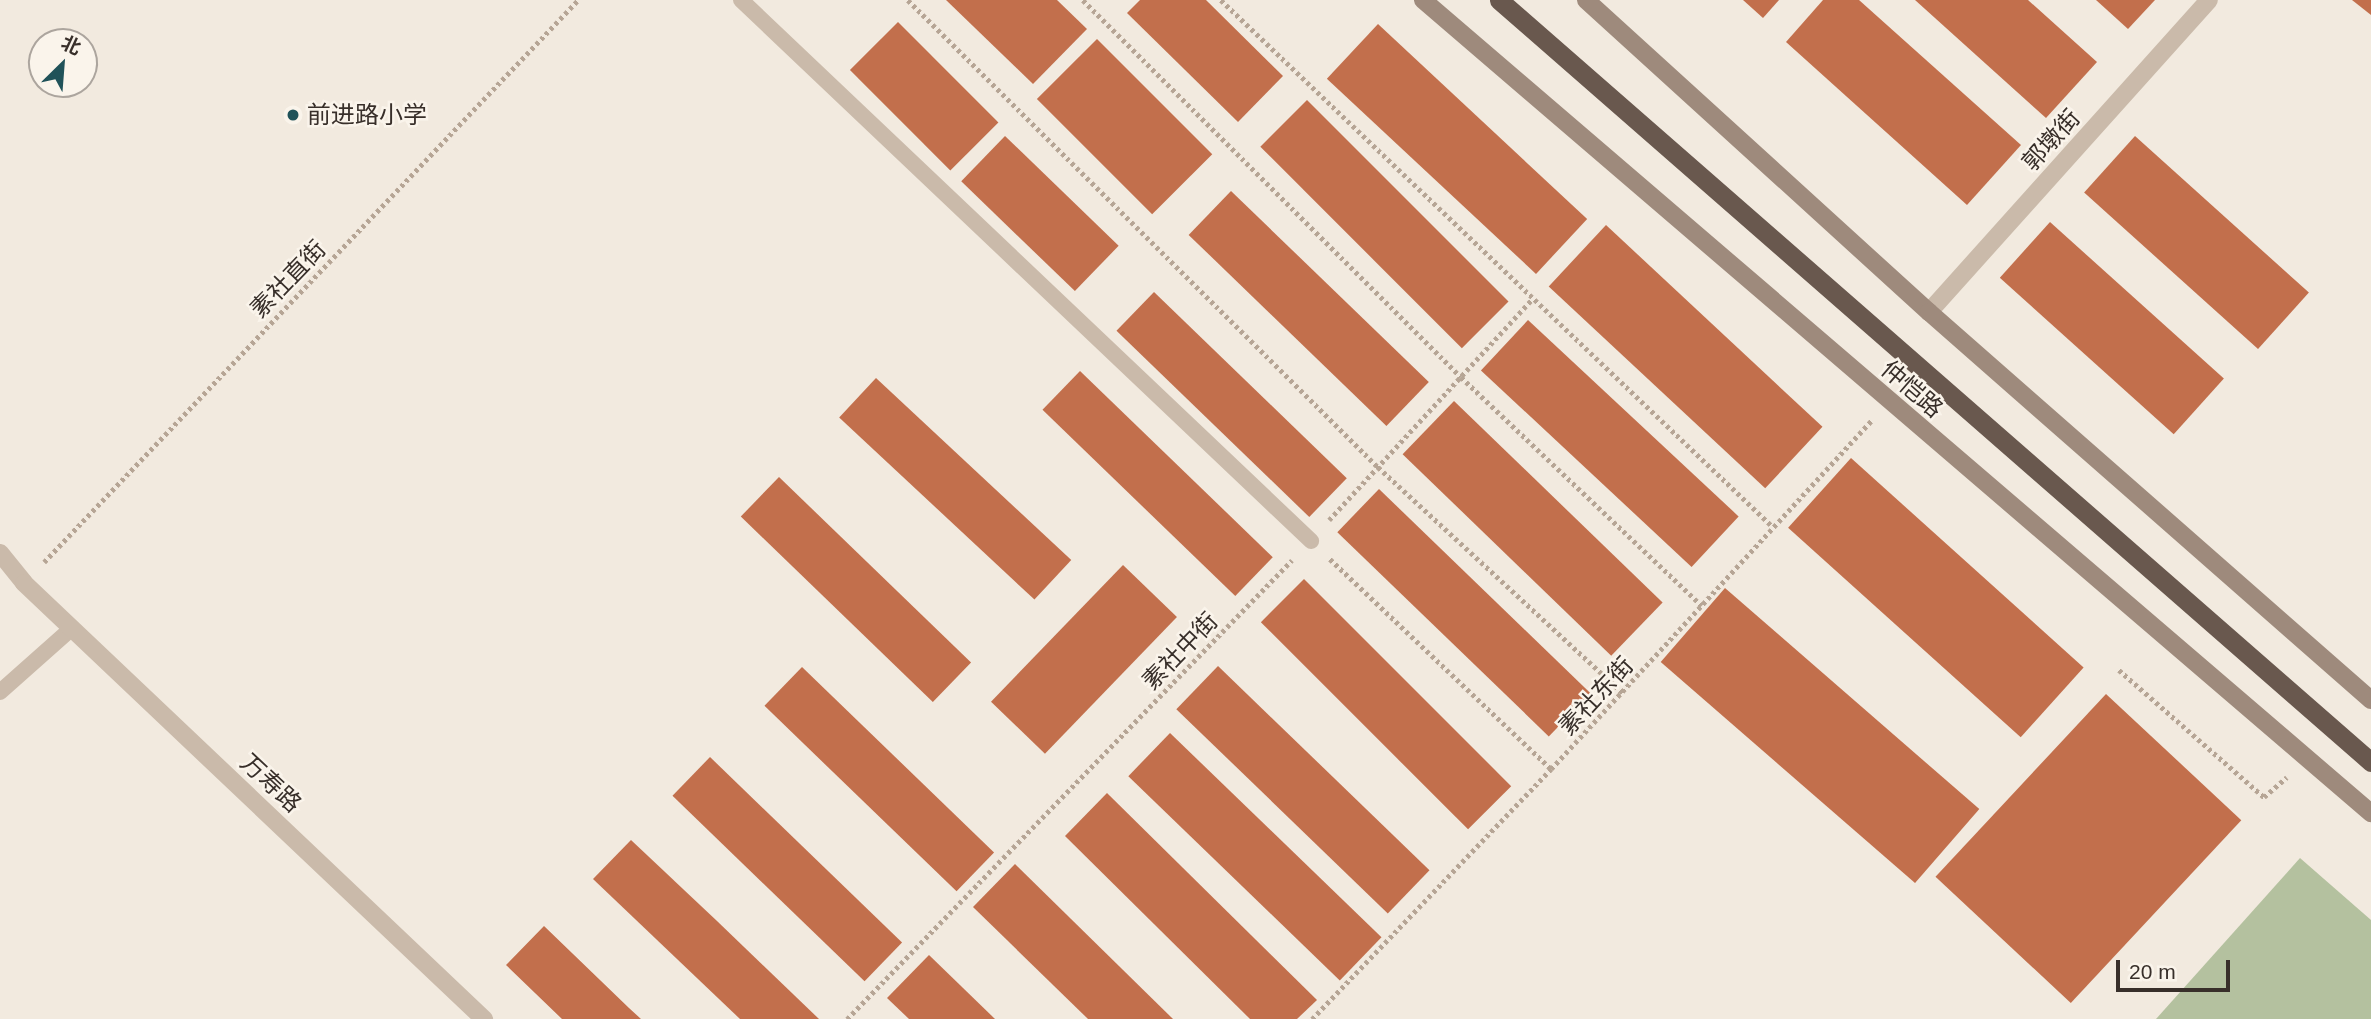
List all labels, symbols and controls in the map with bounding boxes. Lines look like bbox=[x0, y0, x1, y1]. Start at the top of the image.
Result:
north arrow bbox=[28, 28, 98, 98]
text: 北 bbox=[58, 32, 84, 59]
place label: 前进路小学 bbox=[307, 101, 427, 129]
street label: 郭墩街 bbox=[2016, 104, 2086, 176]
marker: 前进路小学 bbox=[285, 107, 301, 123]
street label: 素社直街 bbox=[244, 234, 332, 324]
street label: 仲恺路 bbox=[1875, 355, 1949, 423]
street label: 素社中街 bbox=[1136, 606, 1224, 696]
street label: 素社东街 bbox=[1553, 651, 1639, 741]
street label: 万寿路 bbox=[235, 748, 307, 818]
scale bar bbox=[2119, 946, 2233, 990]
text: 20 m bbox=[2129, 960, 2176, 983]

